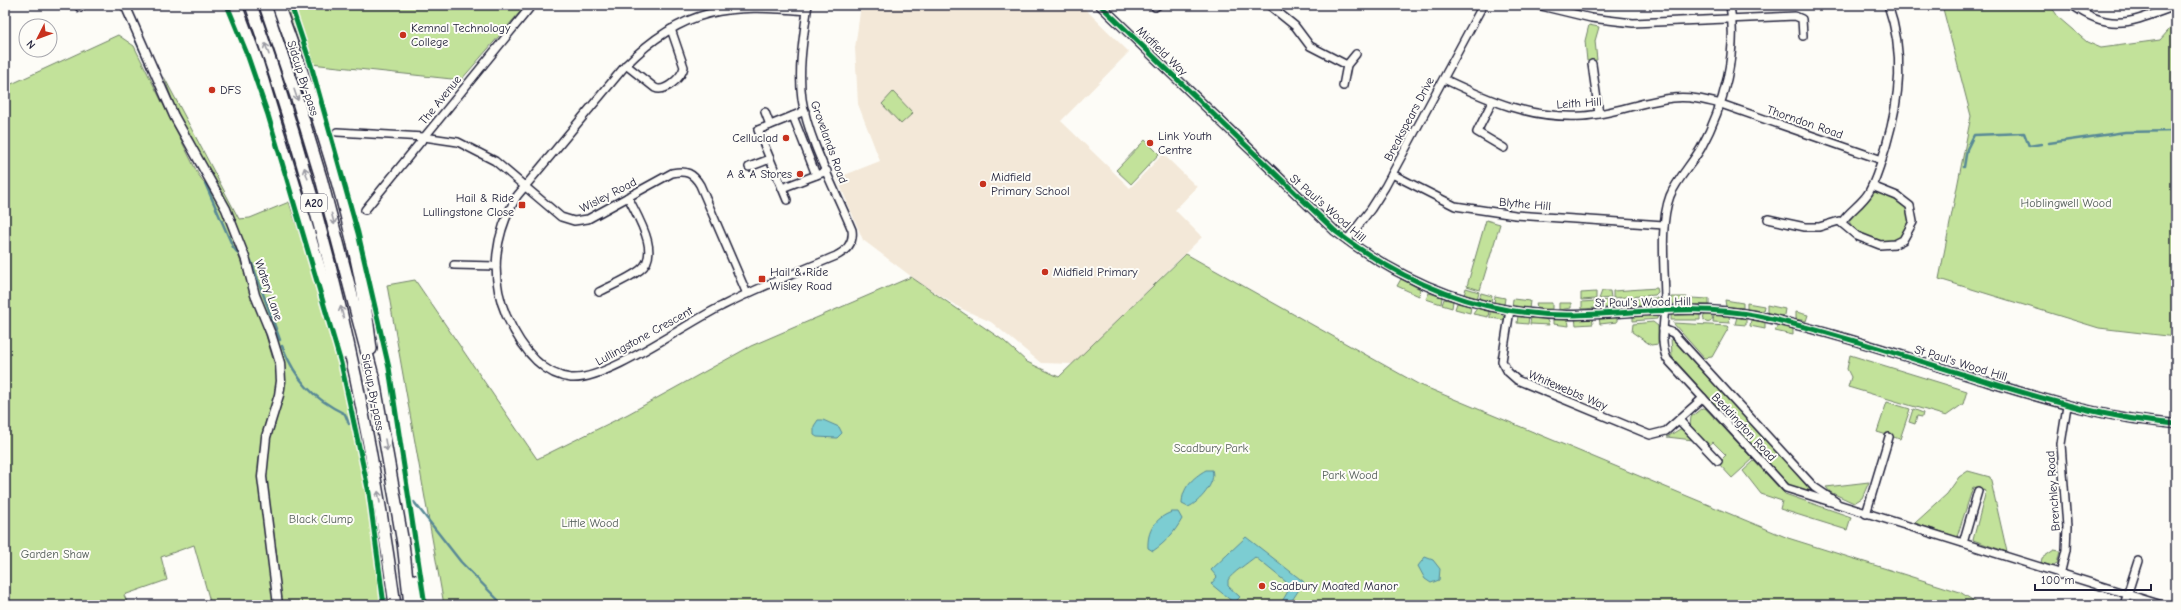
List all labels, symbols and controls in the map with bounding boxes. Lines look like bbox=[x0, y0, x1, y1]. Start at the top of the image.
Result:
north arrow bbox=[18, 18, 58, 58]
place label: Kemnal Technology College bbox=[411, 21, 511, 49]
street label: Midfield Way bbox=[1134, 23, 1191, 79]
marker: Kemnal Technology College bbox=[398, 30, 408, 40]
text: N bbox=[24, 37, 38, 51]
street label: Sidcup By-pass bbox=[284, 39, 322, 117]
one-way arrow bbox=[262, 44, 270, 56]
street label: The Avenue bbox=[416, 73, 464, 127]
street label: Breakspears Drive bbox=[1381, 75, 1437, 163]
place label: DFS bbox=[220, 83, 241, 97]
marker: DFS bbox=[207, 85, 217, 95]
one-way arrow bbox=[293, 88, 300, 101]
street label: Leith Hill bbox=[1556, 94, 1602, 112]
street label: Grovelands Road bbox=[808, 99, 850, 185]
street label: Thorndon Road bbox=[1765, 102, 1845, 142]
place label: Link Youth Centre bbox=[1158, 129, 1212, 157]
place label: Celluclad bbox=[732, 131, 778, 145]
marker: Celluclad bbox=[781, 133, 791, 143]
marker: Link Youth Centre bbox=[1145, 138, 1155, 148]
one-way arrow bbox=[302, 167, 309, 180]
place label: A & A Stores bbox=[727, 167, 792, 181]
marker: A & A Stores bbox=[795, 169, 805, 179]
place label: Midfield Primary School bbox=[991, 170, 1070, 198]
street label: St Paul's Wood Hill bbox=[1287, 171, 1369, 245]
street label: Wisley Road bbox=[577, 175, 639, 215]
marker: Midfield Primary School bbox=[978, 179, 988, 189]
place label: Hail & Ride Lullingstone Close bbox=[423, 191, 514, 219]
road number: A20 bbox=[301, 194, 327, 212]
street label: Blythe Hill bbox=[1498, 195, 1552, 213]
park label: Hoblingwell Wood bbox=[2020, 196, 2112, 210]
marker: Hail & Ride Lullingstone Close bbox=[517, 200, 527, 210]
one-way arrow bbox=[330, 213, 337, 226]
street label: Watery Lane bbox=[252, 258, 286, 322]
place label: Hail & Ride Wisley Road bbox=[770, 265, 832, 293]
place label: Midfield Primary bbox=[1053, 265, 1138, 279]
marker: Midfield Primary bbox=[1040, 267, 1050, 277]
marker: Hail & Ride Wisley Road bbox=[757, 274, 767, 284]
street label: St Paul's Wood Hill bbox=[1595, 294, 1691, 310]
street label: Lullingstone Crescent bbox=[593, 303, 695, 368]
one-way arrow bbox=[338, 306, 346, 319]
street label: St Paul's Wood Hill bbox=[1913, 342, 2009, 384]
street label: Sidcup By-pass bbox=[359, 352, 387, 432]
street label: Whitewebbs Way bbox=[1526, 367, 1610, 413]
street label: Beddington Road bbox=[1709, 390, 1779, 464]
one-way arrow bbox=[382, 439, 390, 452]
park label: Scadbury Park bbox=[1174, 441, 1249, 455]
street label: Brenchley Road bbox=[2043, 450, 2063, 532]
park label: Park Wood bbox=[1322, 468, 1378, 482]
one-way arrow bbox=[375, 491, 383, 504]
park label: Black Clump bbox=[289, 512, 353, 526]
park label: Little Wood bbox=[561, 516, 619, 530]
park label: Garden Shaw bbox=[21, 547, 90, 561]
scale bar bbox=[2035, 566, 2151, 592]
text: 100 m bbox=[2041, 573, 2074, 587]
place label: Scadbury Moated Manor bbox=[1270, 579, 1398, 593]
marker: Scadbury Moated Manor bbox=[1257, 581, 1267, 591]

